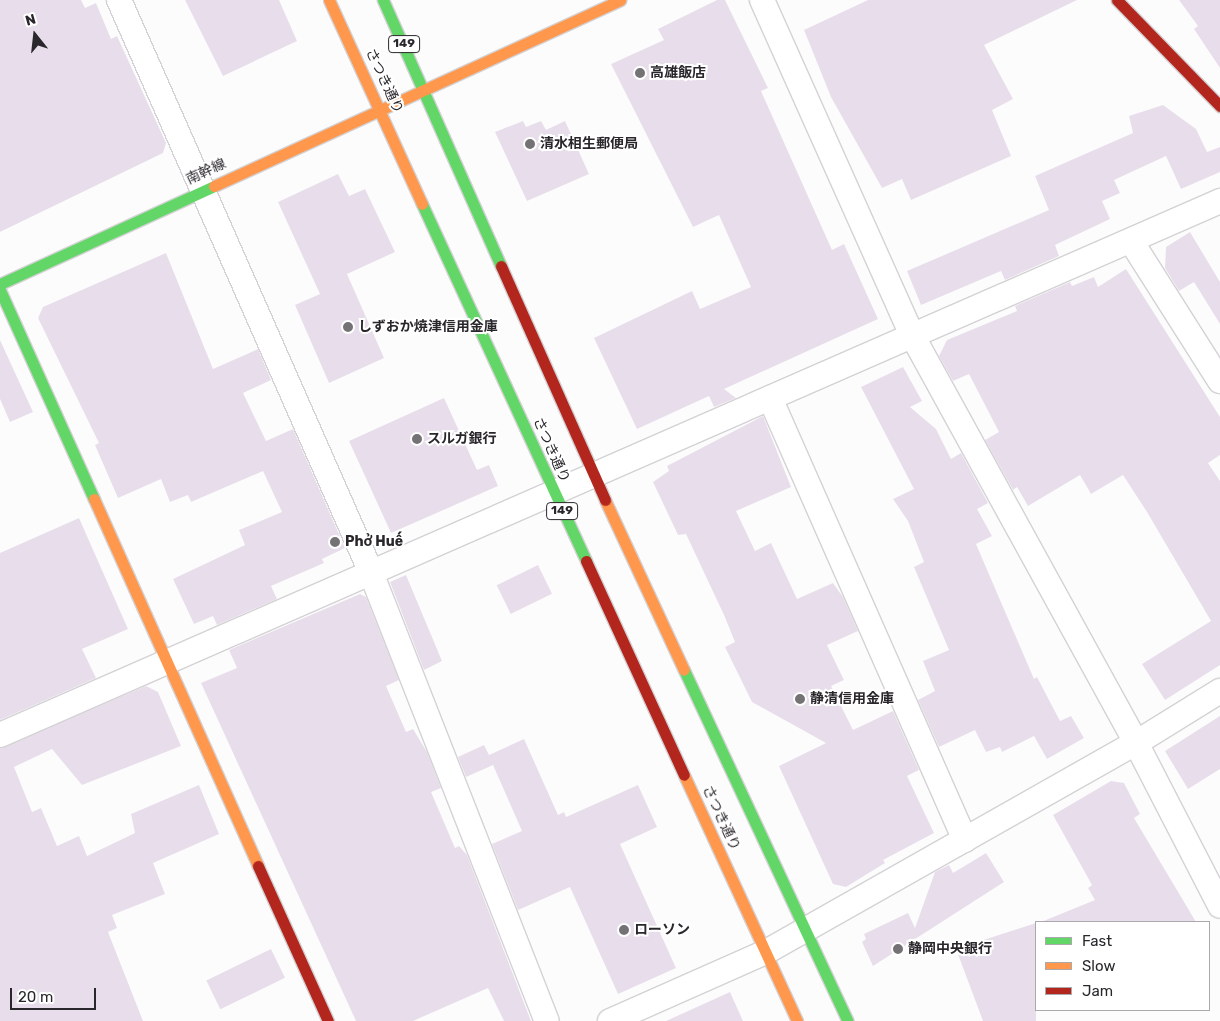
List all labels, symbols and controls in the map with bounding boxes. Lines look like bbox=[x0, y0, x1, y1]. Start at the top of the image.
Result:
north arrow bbox=[10, 10, 60, 60]
text: N bbox=[24, 11, 38, 30]
road number: 149 bbox=[388, 34, 420, 54]
street label: さつき通り bbox=[362, 46, 406, 116]
place label: 高雄飯店 bbox=[650, 65, 706, 81]
marker: 高雄飯店 bbox=[634, 67, 646, 79]
place label: 清水相生郵便局 bbox=[540, 136, 638, 152]
marker: 清水相生郵便局 bbox=[524, 138, 536, 150]
street label: 南幹線 bbox=[183, 156, 229, 188]
place label: しずおか焼津信用金庫 bbox=[358, 319, 498, 335]
marker: しずおか焼津信用金庫 bbox=[342, 321, 354, 333]
street label: さつき通り bbox=[529, 415, 573, 485]
place label: スルガ銀行 bbox=[427, 431, 497, 447]
marker: スルガ銀行 bbox=[411, 433, 423, 445]
road number: 149 bbox=[546, 502, 578, 520]
place label: Phở Huế bbox=[345, 534, 403, 550]
marker: Phở Huế bbox=[329, 536, 341, 548]
place label: 静清信用金庫 bbox=[810, 691, 894, 707]
marker: 静清信用金庫 bbox=[794, 693, 806, 705]
street label: さつき通り bbox=[699, 783, 743, 853]
legend bbox=[1035, 921, 1210, 1011]
place label: ローソン bbox=[634, 922, 690, 938]
marker: ローソン bbox=[618, 924, 630, 936]
text: Fast bbox=[1082, 932, 1112, 950]
place label: 静岡中央銀行 bbox=[908, 941, 992, 957]
marker: 静岡中央銀行 bbox=[892, 943, 904, 955]
text: Slow bbox=[1082, 957, 1115, 975]
scale bar bbox=[12, 978, 99, 1010]
text: Jam bbox=[1082, 982, 1113, 1000]
text: 20 m bbox=[18, 988, 53, 1006]

